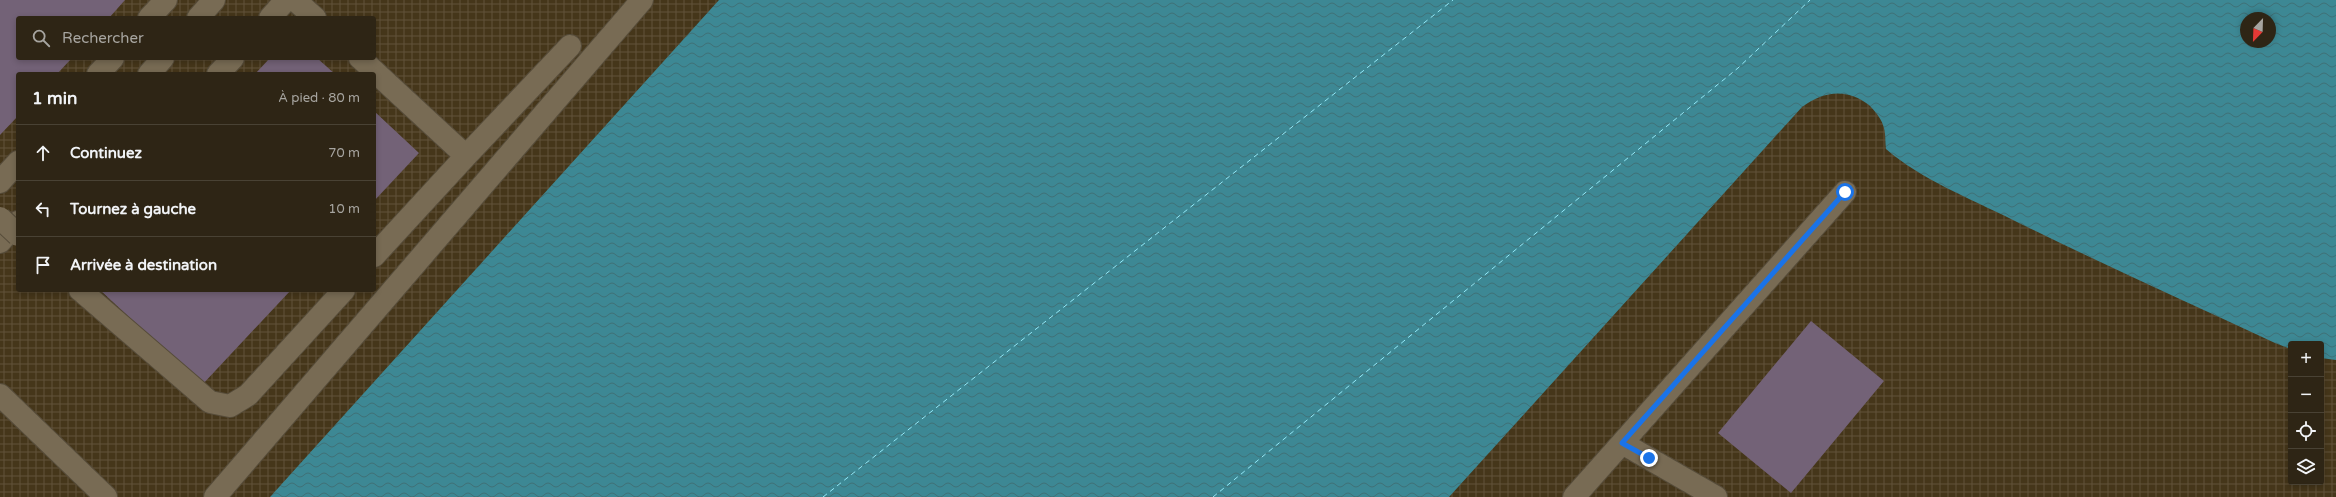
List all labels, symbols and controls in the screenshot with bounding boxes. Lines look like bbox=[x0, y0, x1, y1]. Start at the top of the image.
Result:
north arrow bbox=[2240, 12, 2276, 48]
search box bbox=[16, 16, 376, 60]
icon: search bbox=[30, 27, 52, 49]
text: Rechercher bbox=[62, 29, 144, 47]
text: 1 min bbox=[32, 88, 77, 109]
text: À pied · 80 m bbox=[278, 90, 360, 106]
icon: ahead bbox=[32, 142, 54, 164]
text: Continuez bbox=[70, 144, 142, 162]
text: 70 m bbox=[328, 145, 360, 161]
route start bbox=[1836, 183, 1854, 201]
icon: left bbox=[32, 198, 54, 220]
text: Tournez à gauche bbox=[70, 200, 196, 218]
text: 10 m bbox=[328, 201, 360, 217]
icon: arrive bbox=[32, 254, 54, 276]
text: Arrivée à destination bbox=[70, 256, 217, 274]
map controls bbox=[2288, 341, 2324, 485]
button: + bbox=[2288, 341, 2324, 377]
button: − bbox=[2288, 377, 2324, 413]
button: locate bbox=[2288, 413, 2324, 449]
route end bbox=[1640, 449, 1658, 467]
button: layers bbox=[2288, 449, 2324, 485]

